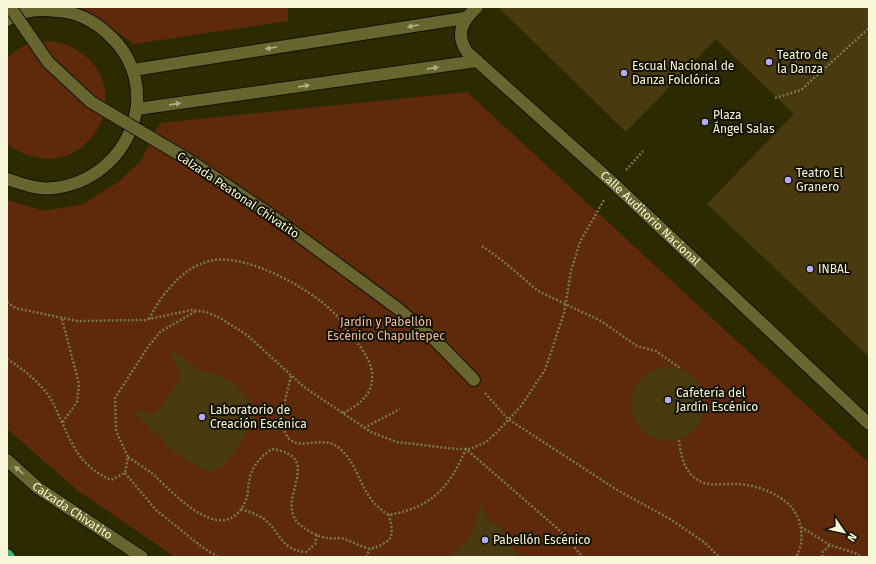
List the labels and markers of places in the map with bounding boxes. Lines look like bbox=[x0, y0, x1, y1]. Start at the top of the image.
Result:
place label: Teatro de la Danza bbox=[777, 48, 828, 76]
marker: Teatro de la Danza bbox=[764, 57, 774, 67]
place label: Escual Nacional de Danza Folclórica bbox=[632, 59, 734, 87]
marker: Escual Nacional de Danza Folclórica bbox=[619, 68, 629, 78]
place label: Plaza Ángel Salas bbox=[713, 108, 775, 136]
marker: Plaza Ángel Salas bbox=[700, 117, 710, 127]
place label: Teatro El Granero bbox=[796, 166, 844, 194]
marker: Teatro El Granero bbox=[783, 175, 793, 185]
place label: INBAL bbox=[818, 262, 850, 276]
marker: INBAL bbox=[805, 264, 815, 274]
place label: Cafetería del Jardín Escénico bbox=[676, 386, 758, 414]
marker: Cafetería del Jardín Escénico bbox=[663, 395, 673, 405]
place label: Laboratorio de Creación Escénica bbox=[210, 403, 307, 431]
marker: Laboratorio de Creación Escénica bbox=[197, 412, 207, 422]
place label: Pabellón Escénico bbox=[493, 533, 591, 547]
marker: Pabellón Escénico bbox=[480, 535, 490, 545]

